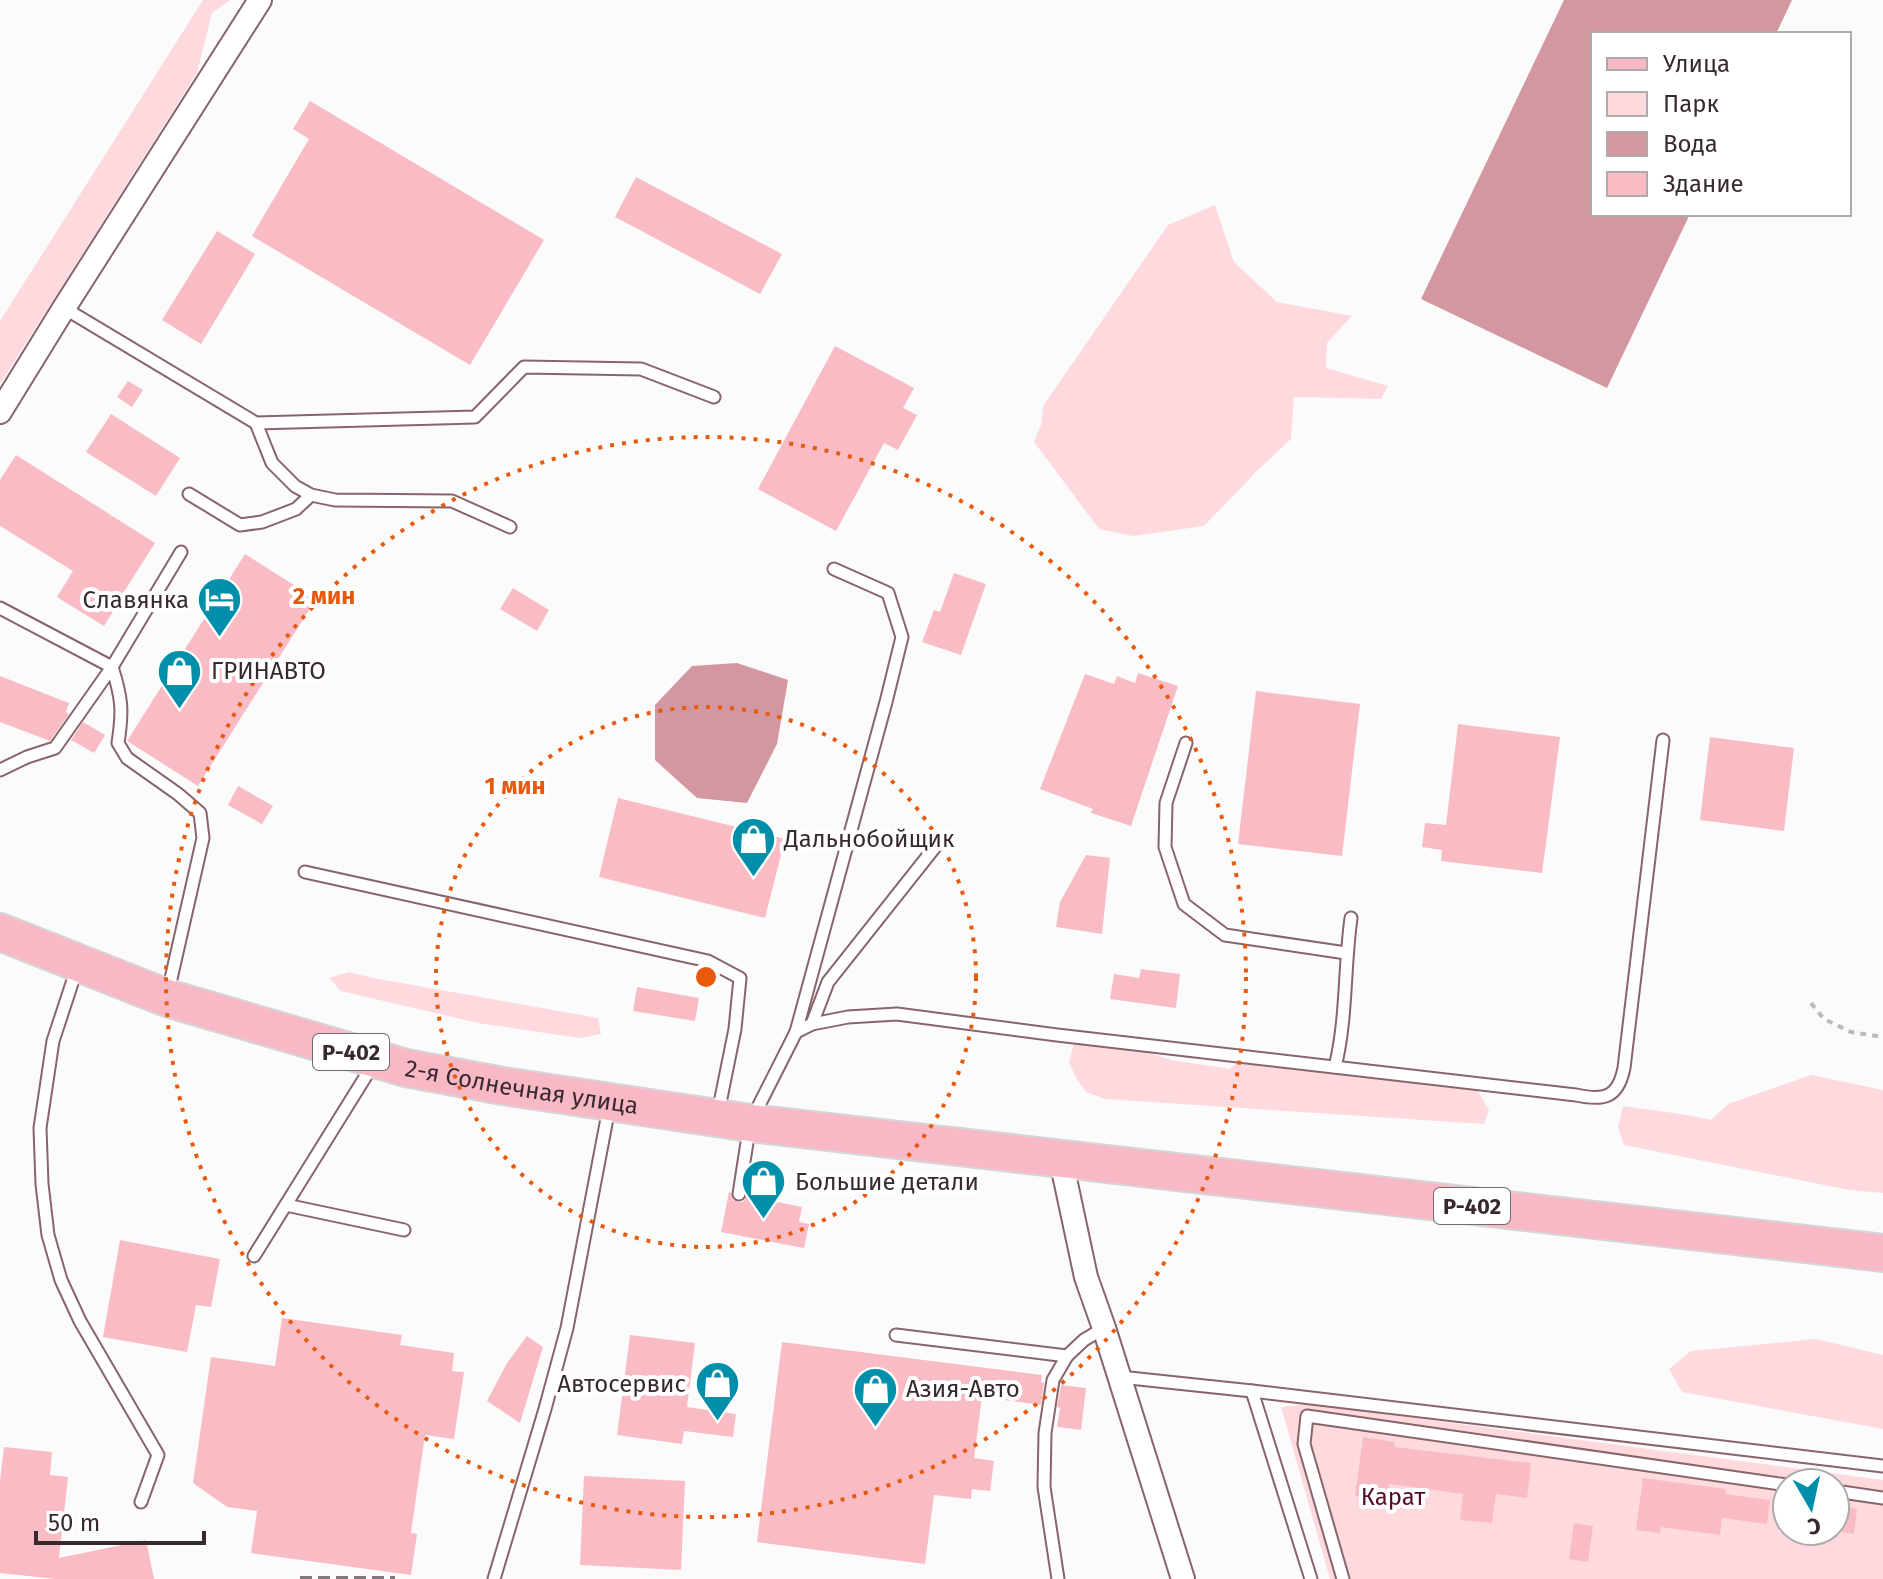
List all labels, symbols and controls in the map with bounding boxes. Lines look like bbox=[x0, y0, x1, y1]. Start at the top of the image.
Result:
legend bbox=[1591, 32, 1851, 216]
text: Улица bbox=[1663, 50, 1730, 78]
text: Парк bbox=[1663, 90, 1720, 118]
text: Вода bbox=[1663, 130, 1718, 158]
text: Здание bbox=[1663, 170, 1744, 198]
hotel icon: Славянка bbox=[196, 576, 244, 639]
text: 2 мин bbox=[293, 582, 355, 610]
place label: Славянка bbox=[83, 586, 189, 614]
shop icon: ГРИНАВТО bbox=[156, 647, 204, 710]
place label: ГРИНАВТО bbox=[211, 657, 326, 685]
text: 1 мин bbox=[484, 772, 546, 800]
shop icon: Дальнобойщик bbox=[729, 815, 777, 878]
place label: Дальнобойщик bbox=[783, 825, 955, 853]
centre of rings bbox=[692, 963, 720, 991]
road number: Р-402 bbox=[313, 1034, 389, 1070]
street label: 2-я Солнечная улица bbox=[403, 1054, 640, 1120]
shop icon: Большие детали bbox=[740, 1158, 788, 1221]
place label: Большие детали bbox=[795, 1168, 979, 1196]
road number: Р-402 bbox=[1434, 1188, 1510, 1224]
shop icon: Автосервис bbox=[693, 1360, 741, 1423]
shop icon: Азия-Авто bbox=[851, 1365, 899, 1428]
place label: Автосервис bbox=[557, 1370, 686, 1398]
place label: Азия-Авто bbox=[906, 1375, 1020, 1403]
north arrow bbox=[1771, 1467, 1851, 1547]
park label: Карат bbox=[1361, 1483, 1425, 1511]
scale bar bbox=[36, 1495, 204, 1545]
text: 50 m bbox=[48, 1509, 100, 1537]
text: С bbox=[1805, 1512, 1822, 1541]

